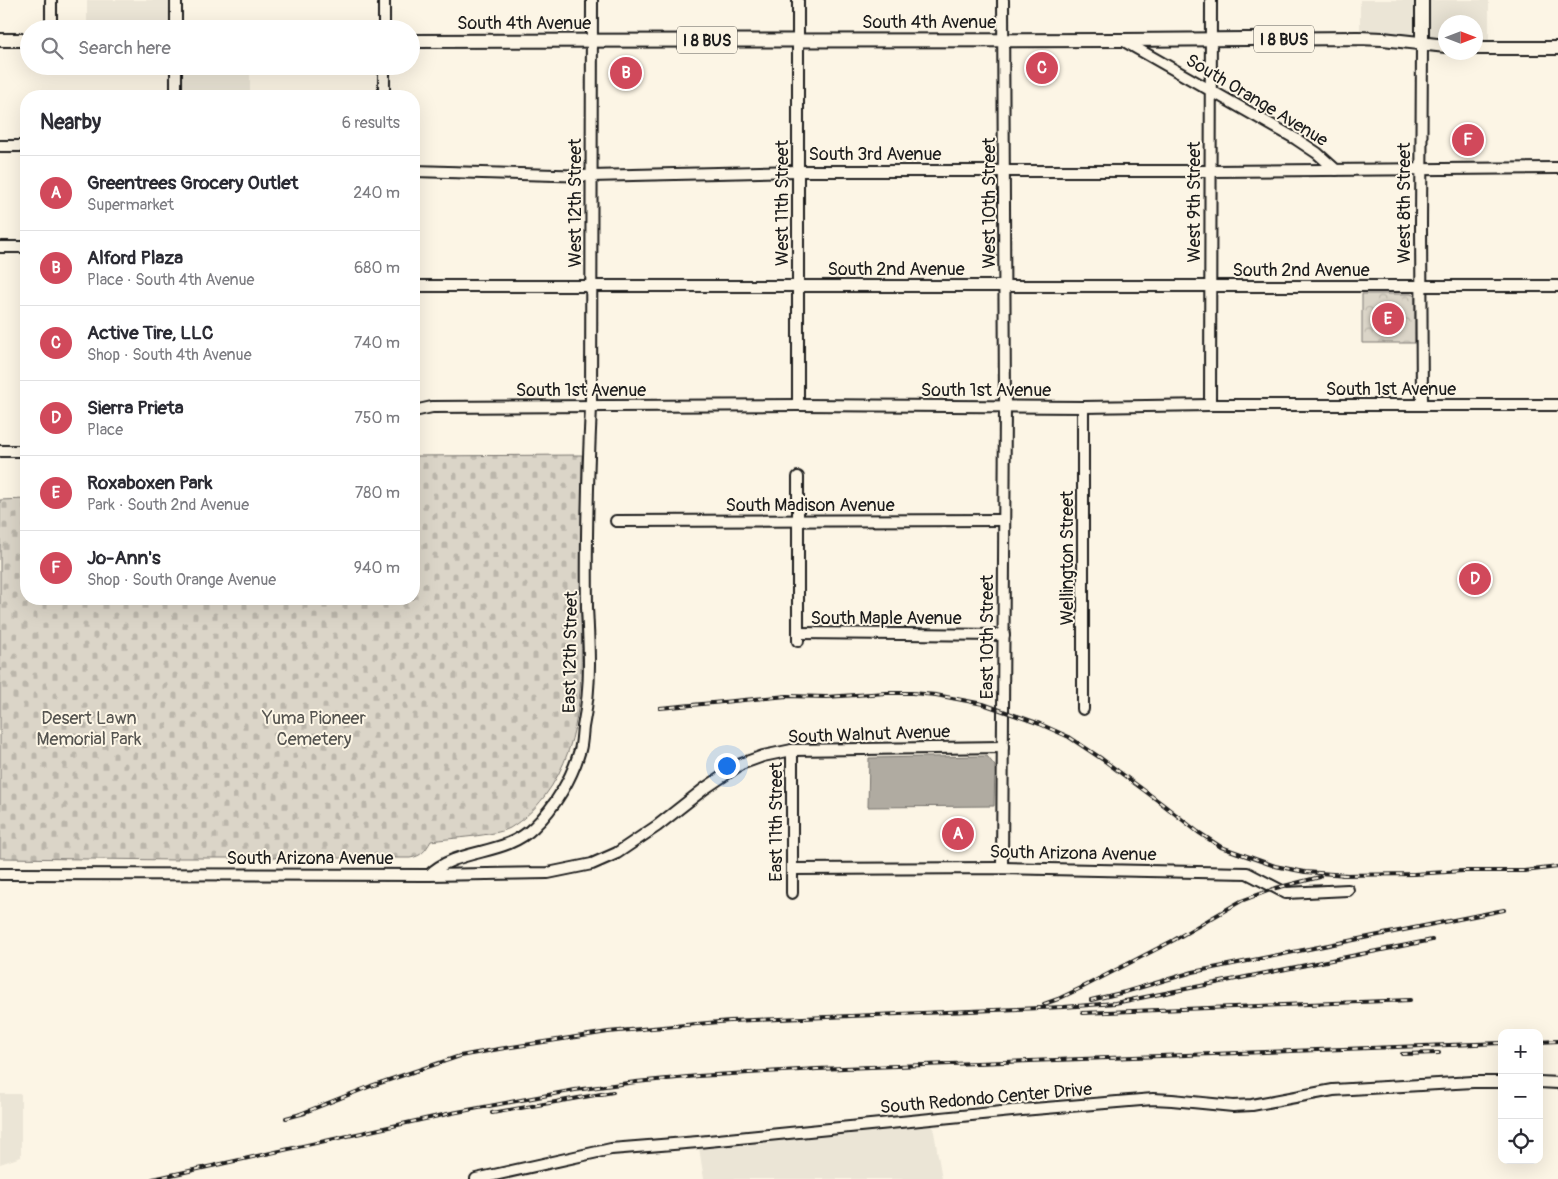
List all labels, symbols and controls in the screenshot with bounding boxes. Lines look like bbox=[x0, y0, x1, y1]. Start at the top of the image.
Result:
street label: South 4th Avenue bbox=[862, 11, 996, 34]
street label: South 4th Avenue bbox=[457, 12, 591, 35]
north arrow bbox=[1438, 15, 1483, 60]
search box bbox=[20, 20, 420, 75]
road number: I 8 BUS bbox=[677, 26, 737, 54]
road number: I 8 BUS bbox=[1254, 26, 1314, 52]
icon: search bbox=[38, 34, 66, 62]
text: Search here bbox=[78, 36, 171, 60]
pin: C bbox=[1026, 49, 1058, 87]
street label: South Orange Avenue bbox=[1181, 49, 1332, 152]
pin: B bbox=[610, 54, 642, 92]
text: Nearby bbox=[40, 109, 101, 136]
text: 6 results bbox=[342, 113, 400, 133]
pin: F bbox=[1452, 121, 1484, 159]
street label: West 10th Street bbox=[978, 137, 1001, 269]
street label: West 12th Street bbox=[564, 138, 587, 267]
street label: West 11th Street bbox=[771, 139, 794, 266]
street label: West 9th Street bbox=[1183, 141, 1206, 263]
street label: West 8th Street bbox=[1393, 142, 1416, 263]
street label: South 3rd Avenue bbox=[809, 143, 942, 166]
text: Greentrees Grocery Outlet bbox=[87, 171, 298, 195]
text: A bbox=[51, 183, 61, 203]
text: 240 m bbox=[353, 183, 400, 203]
text: Supermarket bbox=[87, 195, 174, 215]
text: Alford Plaza bbox=[87, 246, 183, 270]
text: B bbox=[51, 258, 61, 278]
text: 680 m bbox=[354, 258, 400, 278]
street label: South 2nd Avenue bbox=[827, 258, 965, 281]
street label: South 2nd Avenue bbox=[1232, 259, 1370, 282]
text: Place · South 4th Avenue bbox=[87, 270, 255, 290]
pin: E bbox=[1372, 300, 1404, 338]
text: Active Tire, LLC bbox=[87, 321, 213, 345]
text: C bbox=[51, 333, 61, 353]
text: 740 m bbox=[354, 333, 400, 353]
text: Shop · South 4th Avenue bbox=[87, 345, 252, 365]
street label: South 1st Avenue bbox=[1326, 378, 1456, 401]
street label: South 1st Avenue bbox=[516, 379, 646, 402]
street label: South 1st Avenue bbox=[921, 379, 1051, 402]
text: Sierra Prieta bbox=[87, 396, 183, 420]
text: D bbox=[51, 408, 61, 428]
text: 750 m bbox=[354, 408, 400, 428]
text: Place bbox=[87, 420, 123, 440]
text: Roxaboxen Park bbox=[87, 471, 212, 495]
text: E bbox=[52, 483, 60, 503]
text: 780 m bbox=[355, 483, 400, 503]
street label: Wellington Street bbox=[1056, 490, 1079, 625]
street label: South Madison Avenue bbox=[725, 494, 895, 517]
text: Park · South 2nd Avenue bbox=[87, 495, 249, 515]
text: Jo-Ann's bbox=[87, 546, 161, 570]
text: F bbox=[51, 558, 61, 578]
text: 940 m bbox=[354, 558, 400, 578]
pin: D bbox=[1459, 560, 1491, 598]
text: Shop · South Orange Avenue bbox=[87, 570, 276, 590]
street label: East 10th Street bbox=[976, 574, 999, 699]
street label: East 12th Street bbox=[558, 590, 583, 713]
street label: South Maple Avenue bbox=[810, 607, 962, 630]
park label: Desert Lawn Memorial Park bbox=[36, 707, 142, 751]
park label: Yuma Pioneer Cemetery bbox=[261, 707, 366, 751]
street label: South Walnut Avenue bbox=[787, 720, 951, 749]
your location bbox=[714, 753, 740, 779]
street label: East 11th Street bbox=[765, 762, 788, 882]
pin: A bbox=[942, 815, 974, 853]
street label: South Arizona Avenue bbox=[989, 841, 1157, 866]
street label: South Arizona Avenue bbox=[227, 847, 394, 870]
map controls bbox=[1498, 1029, 1543, 1164]
button: + bbox=[1498, 1029, 1543, 1074]
button: − bbox=[1498, 1074, 1543, 1119]
street label: South Redondo Center Drive bbox=[879, 1078, 1093, 1119]
button: locate bbox=[1498, 1119, 1543, 1164]

